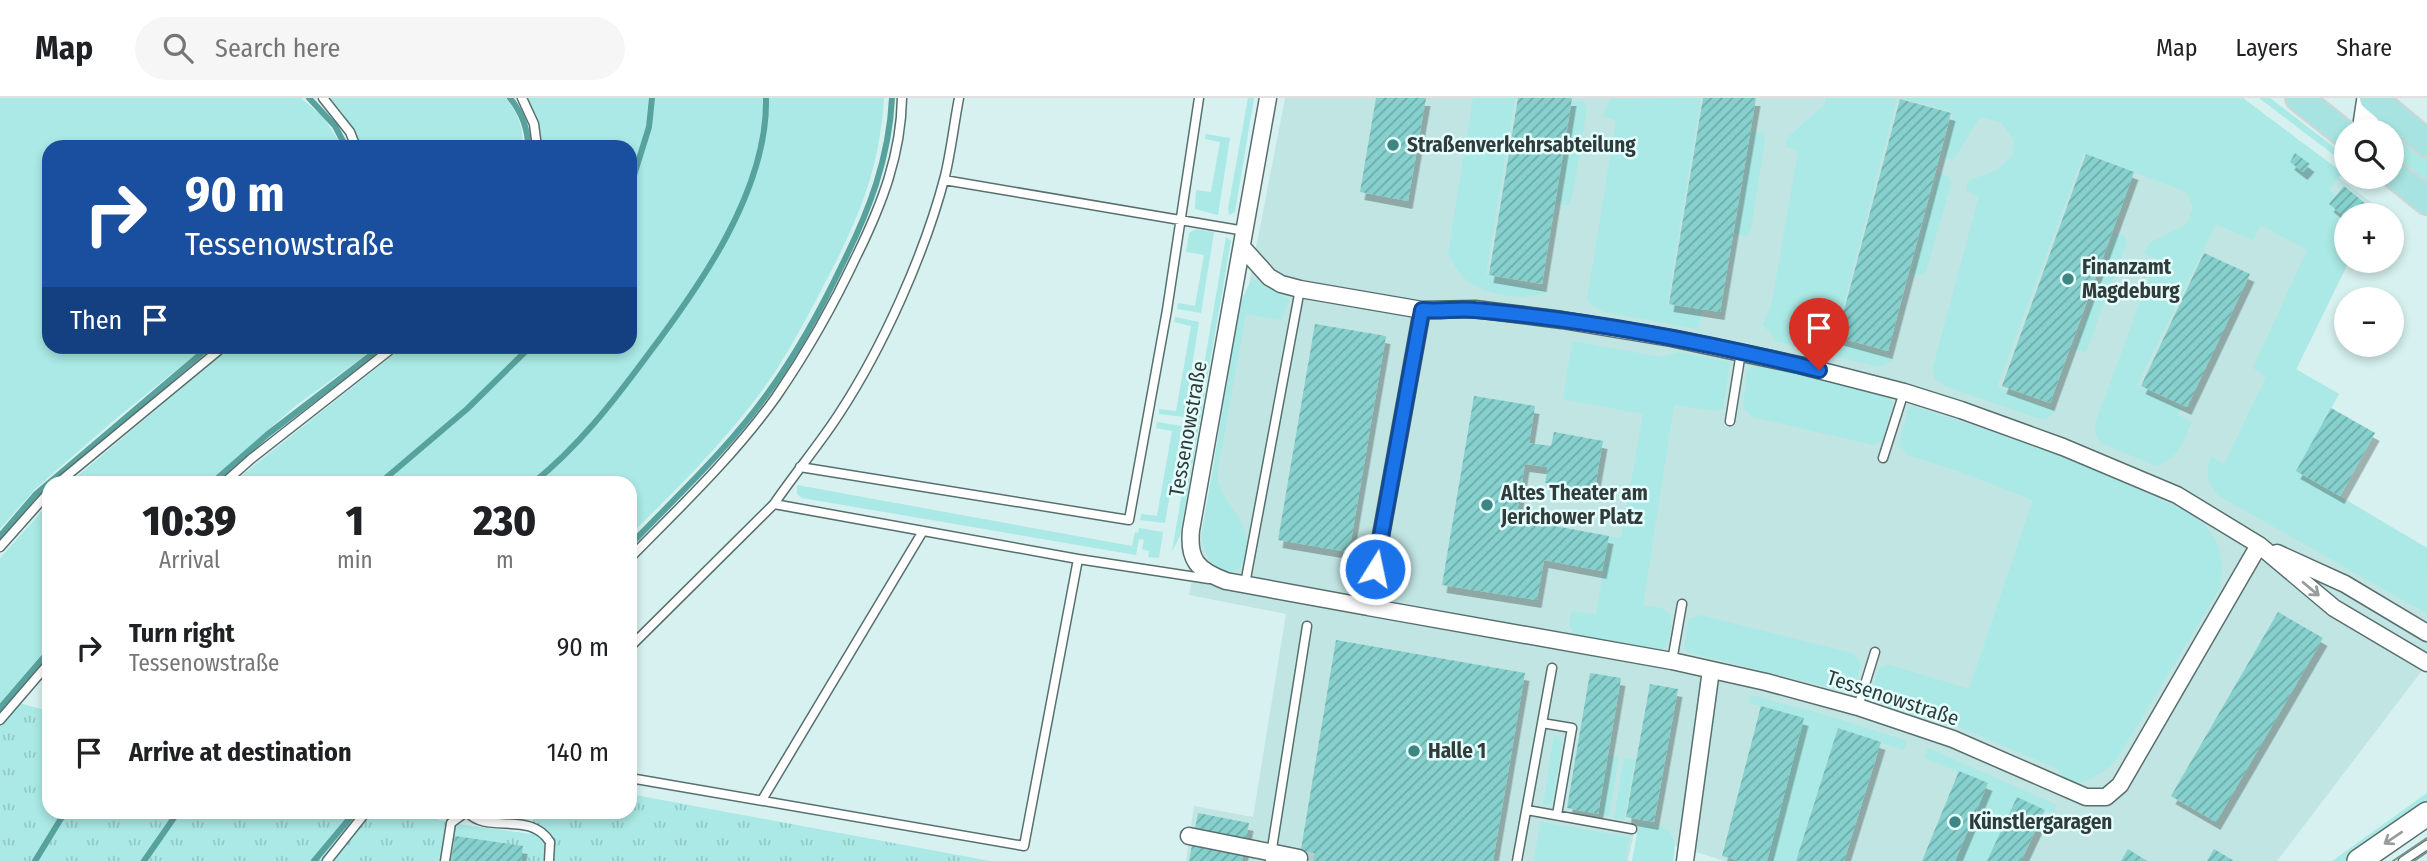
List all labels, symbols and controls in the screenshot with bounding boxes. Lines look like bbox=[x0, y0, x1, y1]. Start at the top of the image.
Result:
search box bbox=[135, 17, 625, 80]
text: Map bbox=[35, 28, 93, 68]
icon: search bbox=[159, 29, 197, 67]
text: Search here bbox=[215, 33, 340, 64]
text: Map bbox=[2156, 34, 2198, 62]
text: Layers bbox=[2236, 34, 2298, 62]
text: Share bbox=[2336, 34, 2392, 62]
map controls bbox=[2334, 119, 2404, 357]
button: search bbox=[2334, 119, 2404, 189]
place label: Straßenverkehrsabteilung bbox=[1407, 132, 1636, 158]
marker: Straßenverkehrsabteilung bbox=[1385, 137, 1401, 153]
text: 90 m bbox=[185, 165, 285, 224]
icon: right bbox=[70, 168, 161, 259]
button: + bbox=[2334, 203, 2404, 273]
text: Tessenowstraße bbox=[185, 225, 394, 263]
place label: Finanzamt Magdeburg bbox=[2082, 254, 2180, 304]
marker: Finanzamt Magdeburg bbox=[2060, 271, 2076, 287]
button: − bbox=[2334, 287, 2404, 357]
pin bbox=[1789, 298, 1849, 370]
icon: arrive bbox=[136, 301, 174, 339]
text: Then bbox=[70, 305, 122, 336]
icon: arrive bbox=[1800, 309, 1838, 347]
street label: Tessenowstraße bbox=[1163, 359, 1213, 499]
place label: Altes Theater am Jerichower Platz bbox=[1500, 480, 1648, 530]
text: 10:39 bbox=[143, 496, 236, 546]
text: 1 bbox=[346, 496, 364, 546]
text: 230 bbox=[473, 496, 536, 546]
marker: Altes Theater am Jerichower Platz bbox=[1479, 497, 1495, 513]
position arrow bbox=[1338, 532, 1412, 606]
text: Arrival bbox=[159, 546, 220, 574]
text: min bbox=[337, 546, 373, 574]
text: m bbox=[496, 546, 514, 574]
one-way arrow bbox=[2302, 581, 2320, 597]
text: Turn right bbox=[129, 618, 235, 649]
icon: right bbox=[70, 629, 108, 667]
text: 90 m bbox=[557, 632, 609, 663]
text: Tessenowstraße bbox=[129, 649, 279, 677]
street label: Tessenowstraße bbox=[1824, 664, 1962, 732]
icon: arrive bbox=[70, 734, 108, 772]
text: Arrive at destination bbox=[129, 737, 352, 768]
text: 140 m bbox=[547, 737, 609, 768]
place label: Halle 1 bbox=[1428, 738, 1486, 764]
marker: Halle 1 bbox=[1406, 743, 1422, 759]
place label: Künstlergaragen bbox=[1969, 809, 2112, 835]
marker: Künstlergaragen bbox=[1947, 814, 1963, 830]
one-way arrow bbox=[2384, 831, 2403, 845]

